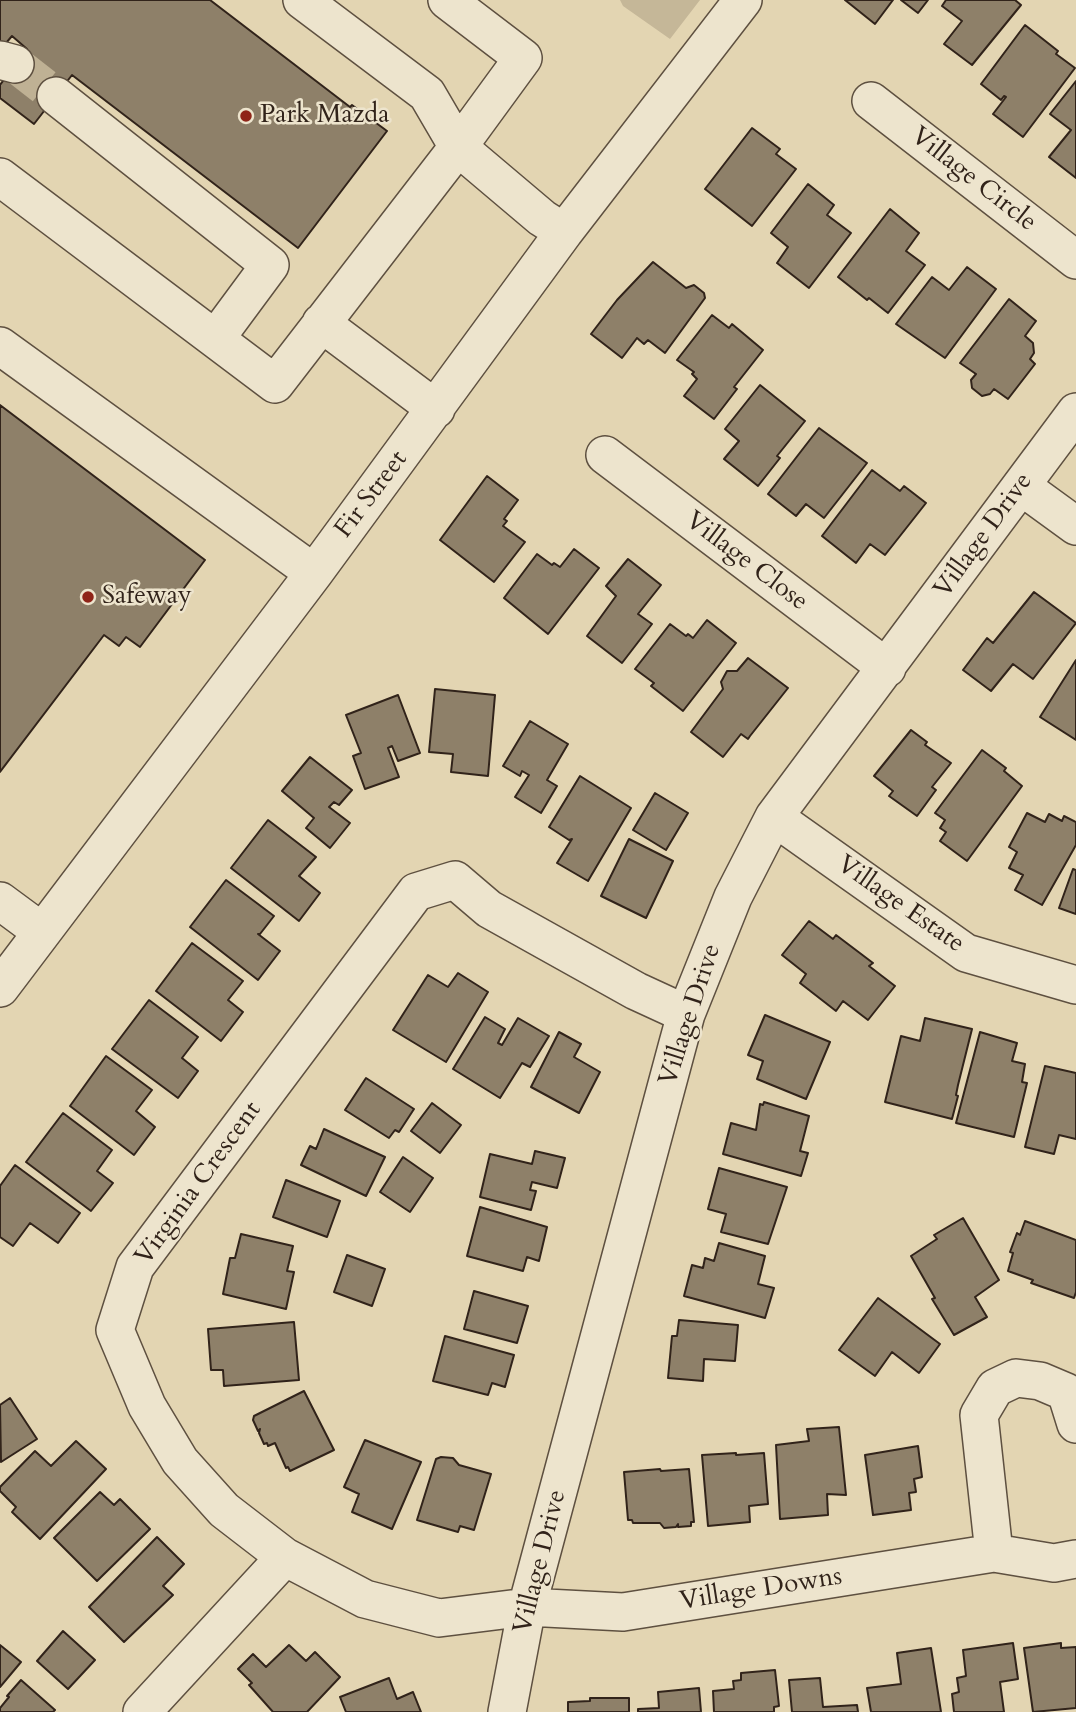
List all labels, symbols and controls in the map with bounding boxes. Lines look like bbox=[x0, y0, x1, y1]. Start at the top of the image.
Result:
place label: Park Mazda bbox=[260, 100, 389, 132]
marker: Park Mazda bbox=[238, 108, 254, 124]
street label: Village Circle bbox=[904, 121, 1042, 239]
street label: Fir Street bbox=[329, 445, 415, 545]
street label: Village Drive bbox=[928, 467, 1040, 605]
street label: Village Close bbox=[679, 506, 813, 618]
place label: Safeway bbox=[102, 581, 192, 613]
marker: Safeway bbox=[80, 589, 96, 605]
street label: Village Estate bbox=[830, 850, 970, 960]
street label: Village Drive bbox=[653, 940, 729, 1090]
street label: Virginia Crescent bbox=[129, 1096, 269, 1272]
street label: Village Drive bbox=[508, 1487, 574, 1637]
street label: Village Downs bbox=[678, 1562, 844, 1618]

